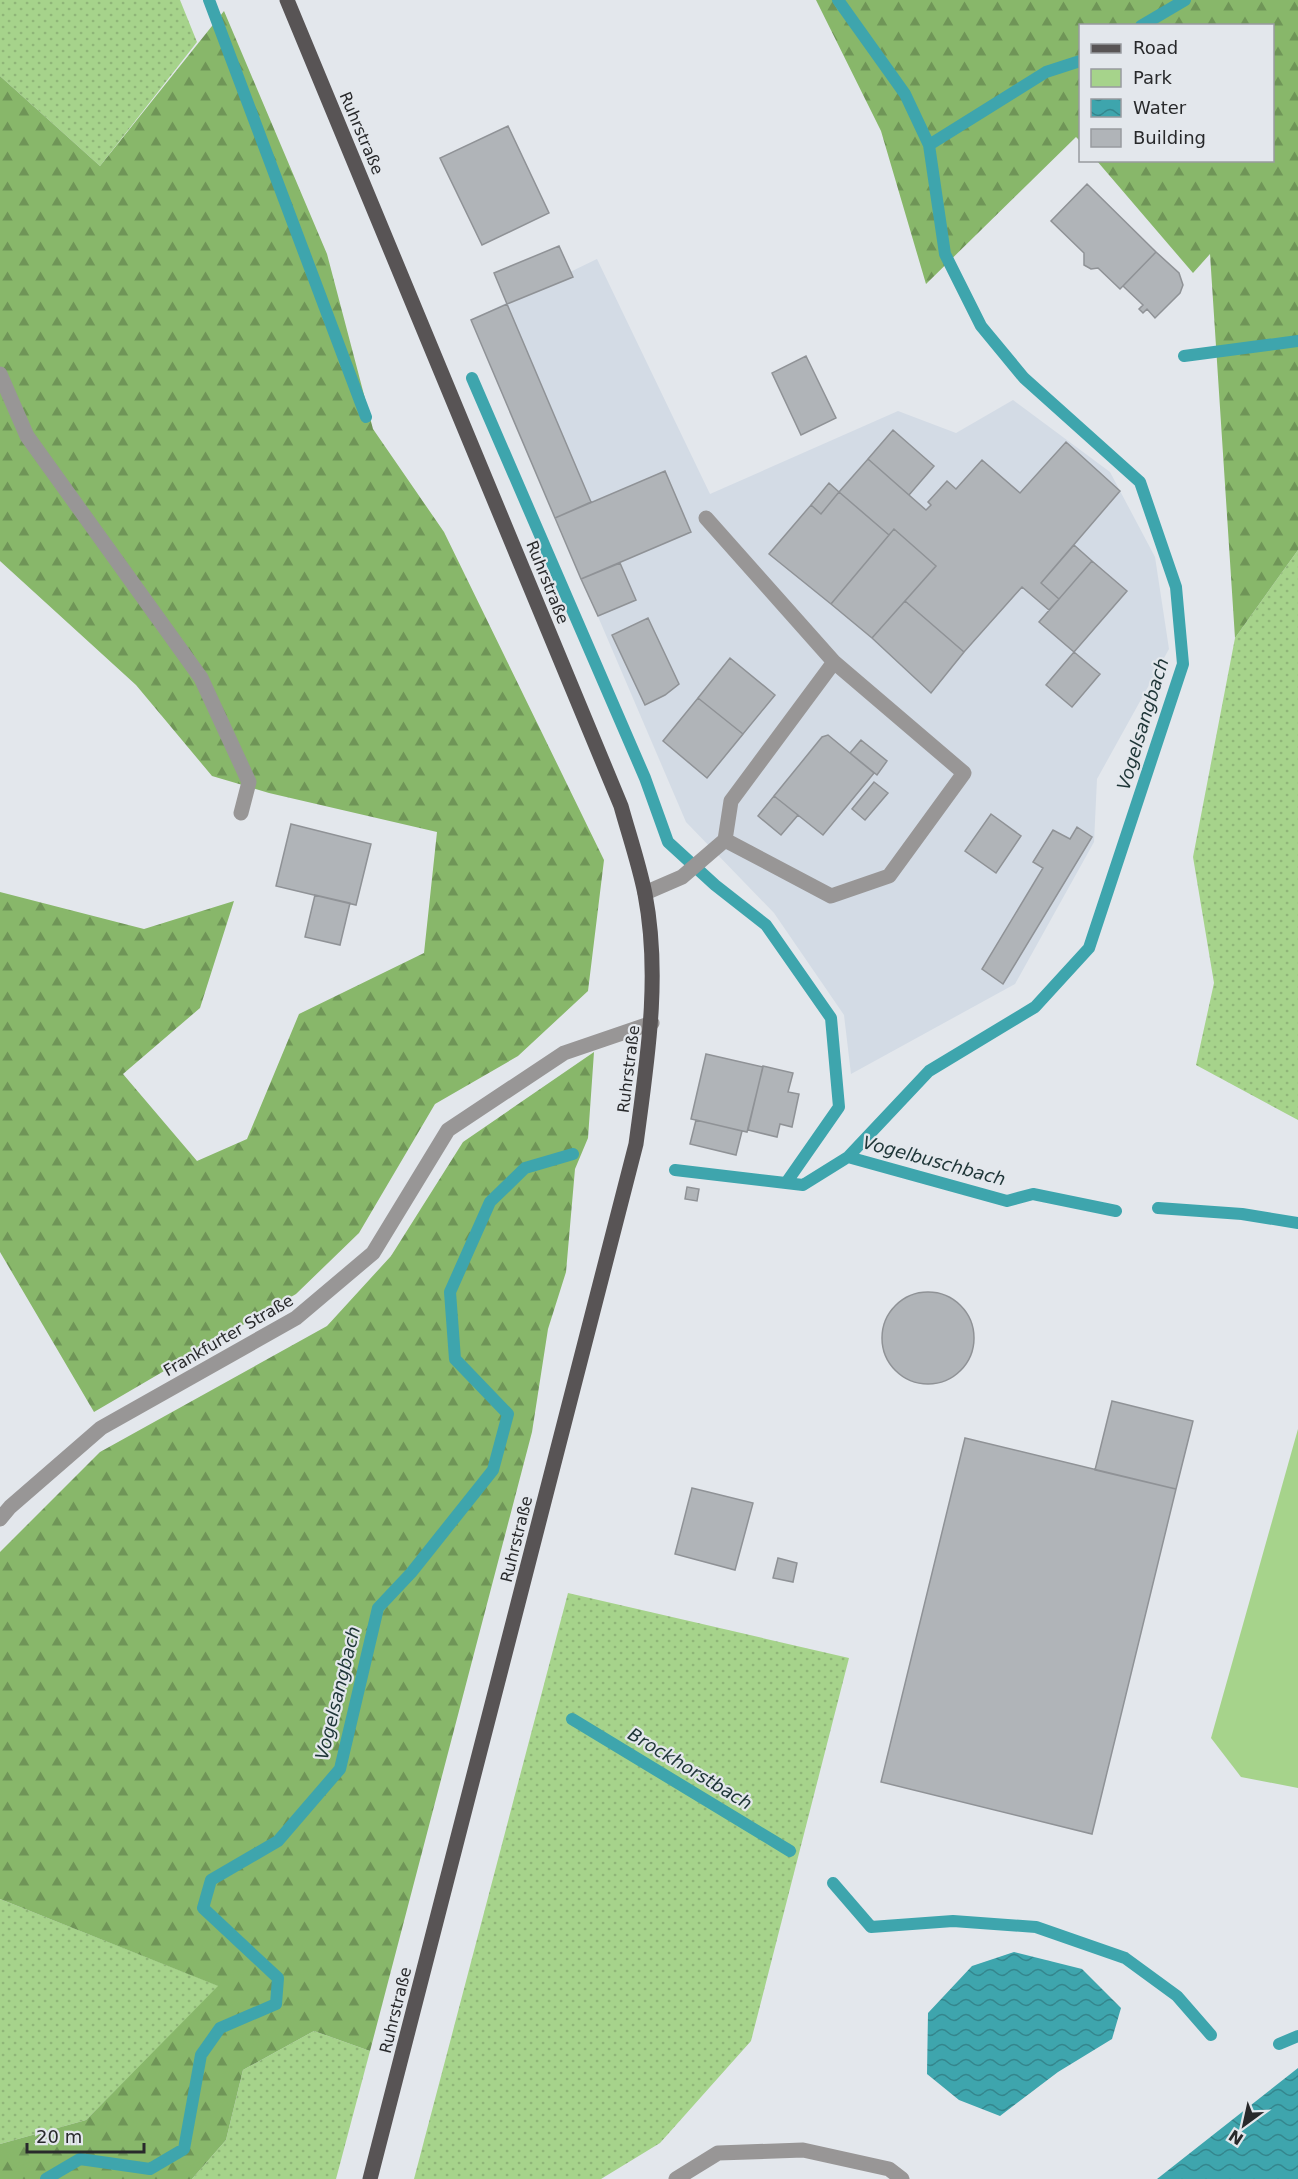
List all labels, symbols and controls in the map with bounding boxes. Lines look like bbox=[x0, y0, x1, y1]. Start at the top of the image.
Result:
legend bbox=[1079, 24, 1274, 162]
text: Road bbox=[1133, 37, 1178, 58]
text: Park bbox=[1133, 67, 1172, 88]
street label: Ruhrstraße bbox=[336, 89, 388, 177]
text: Water bbox=[1133, 97, 1187, 118]
text: Building bbox=[1133, 127, 1206, 148]
street label: Ruhrstraße bbox=[522, 538, 573, 627]
water label: Vogelsangbach bbox=[1112, 655, 1173, 792]
street label: Ruhrstraße bbox=[614, 1024, 643, 1114]
water label: Vogelbuschbach bbox=[860, 1131, 1008, 1190]
street label: Frankfurter Straße bbox=[160, 1291, 297, 1380]
street label: Ruhrstraße bbox=[497, 1494, 536, 1584]
water label: Vogelsangbach bbox=[311, 1624, 364, 1762]
water label: Brockhorstbach bbox=[624, 1723, 756, 1814]
street label: Ruhrstraße bbox=[376, 1965, 415, 2055]
north arrow bbox=[1214, 2095, 1274, 2155]
scale bar bbox=[27, 2116, 144, 2154]
text: 20 m bbox=[36, 2126, 82, 2147]
text: N bbox=[1225, 2126, 1247, 2149]

